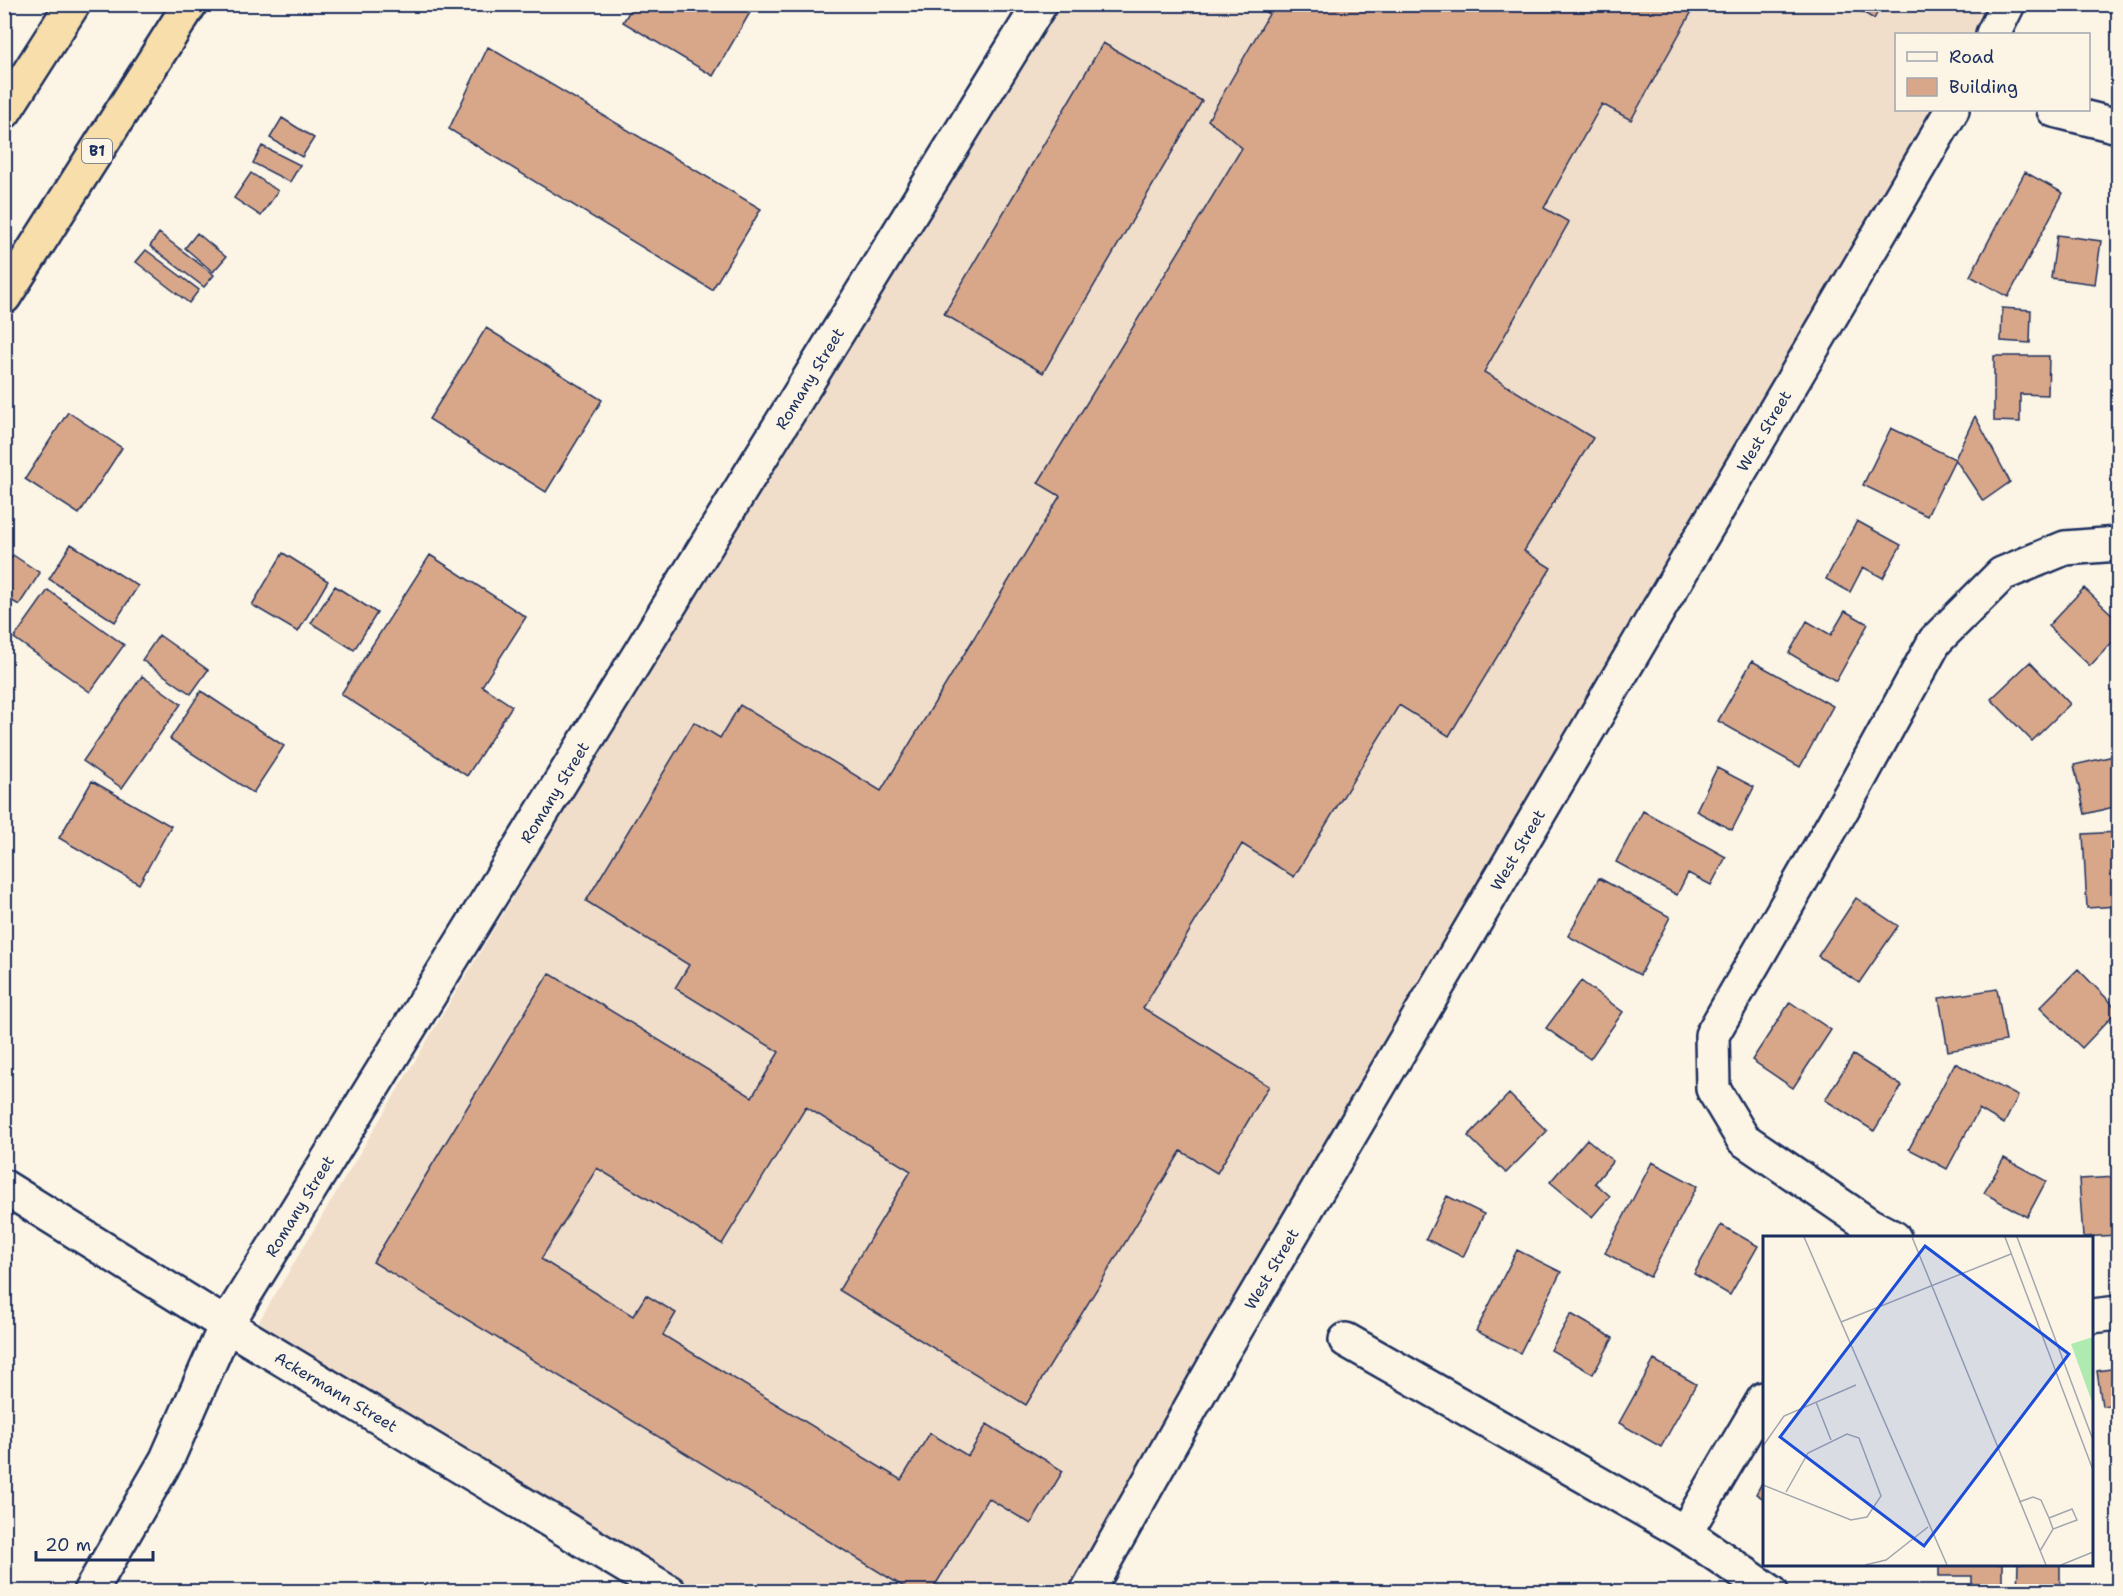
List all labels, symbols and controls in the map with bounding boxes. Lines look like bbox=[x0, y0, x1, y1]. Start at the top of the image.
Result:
legend bbox=[1895, 33, 2090, 111]
text: Road bbox=[1949, 45, 1994, 69]
text: Building bbox=[1949, 75, 2018, 99]
road number: B1 bbox=[82, 139, 112, 163]
street label: Romany Street bbox=[770, 324, 849, 433]
street label: West Street bbox=[1732, 386, 1796, 475]
street label: Romany Street bbox=[515, 738, 594, 847]
street label: West Street bbox=[1485, 805, 1549, 894]
street label: Romany Street bbox=[260, 1151, 339, 1261]
street label: West Street bbox=[1239, 1224, 1303, 1313]
inset map bbox=[1763, 1236, 2093, 1566]
street label: Ackermann Street bbox=[271, 1346, 401, 1436]
scale bar bbox=[36, 1524, 153, 1562]
text: 20 m bbox=[45, 1533, 91, 1557]

